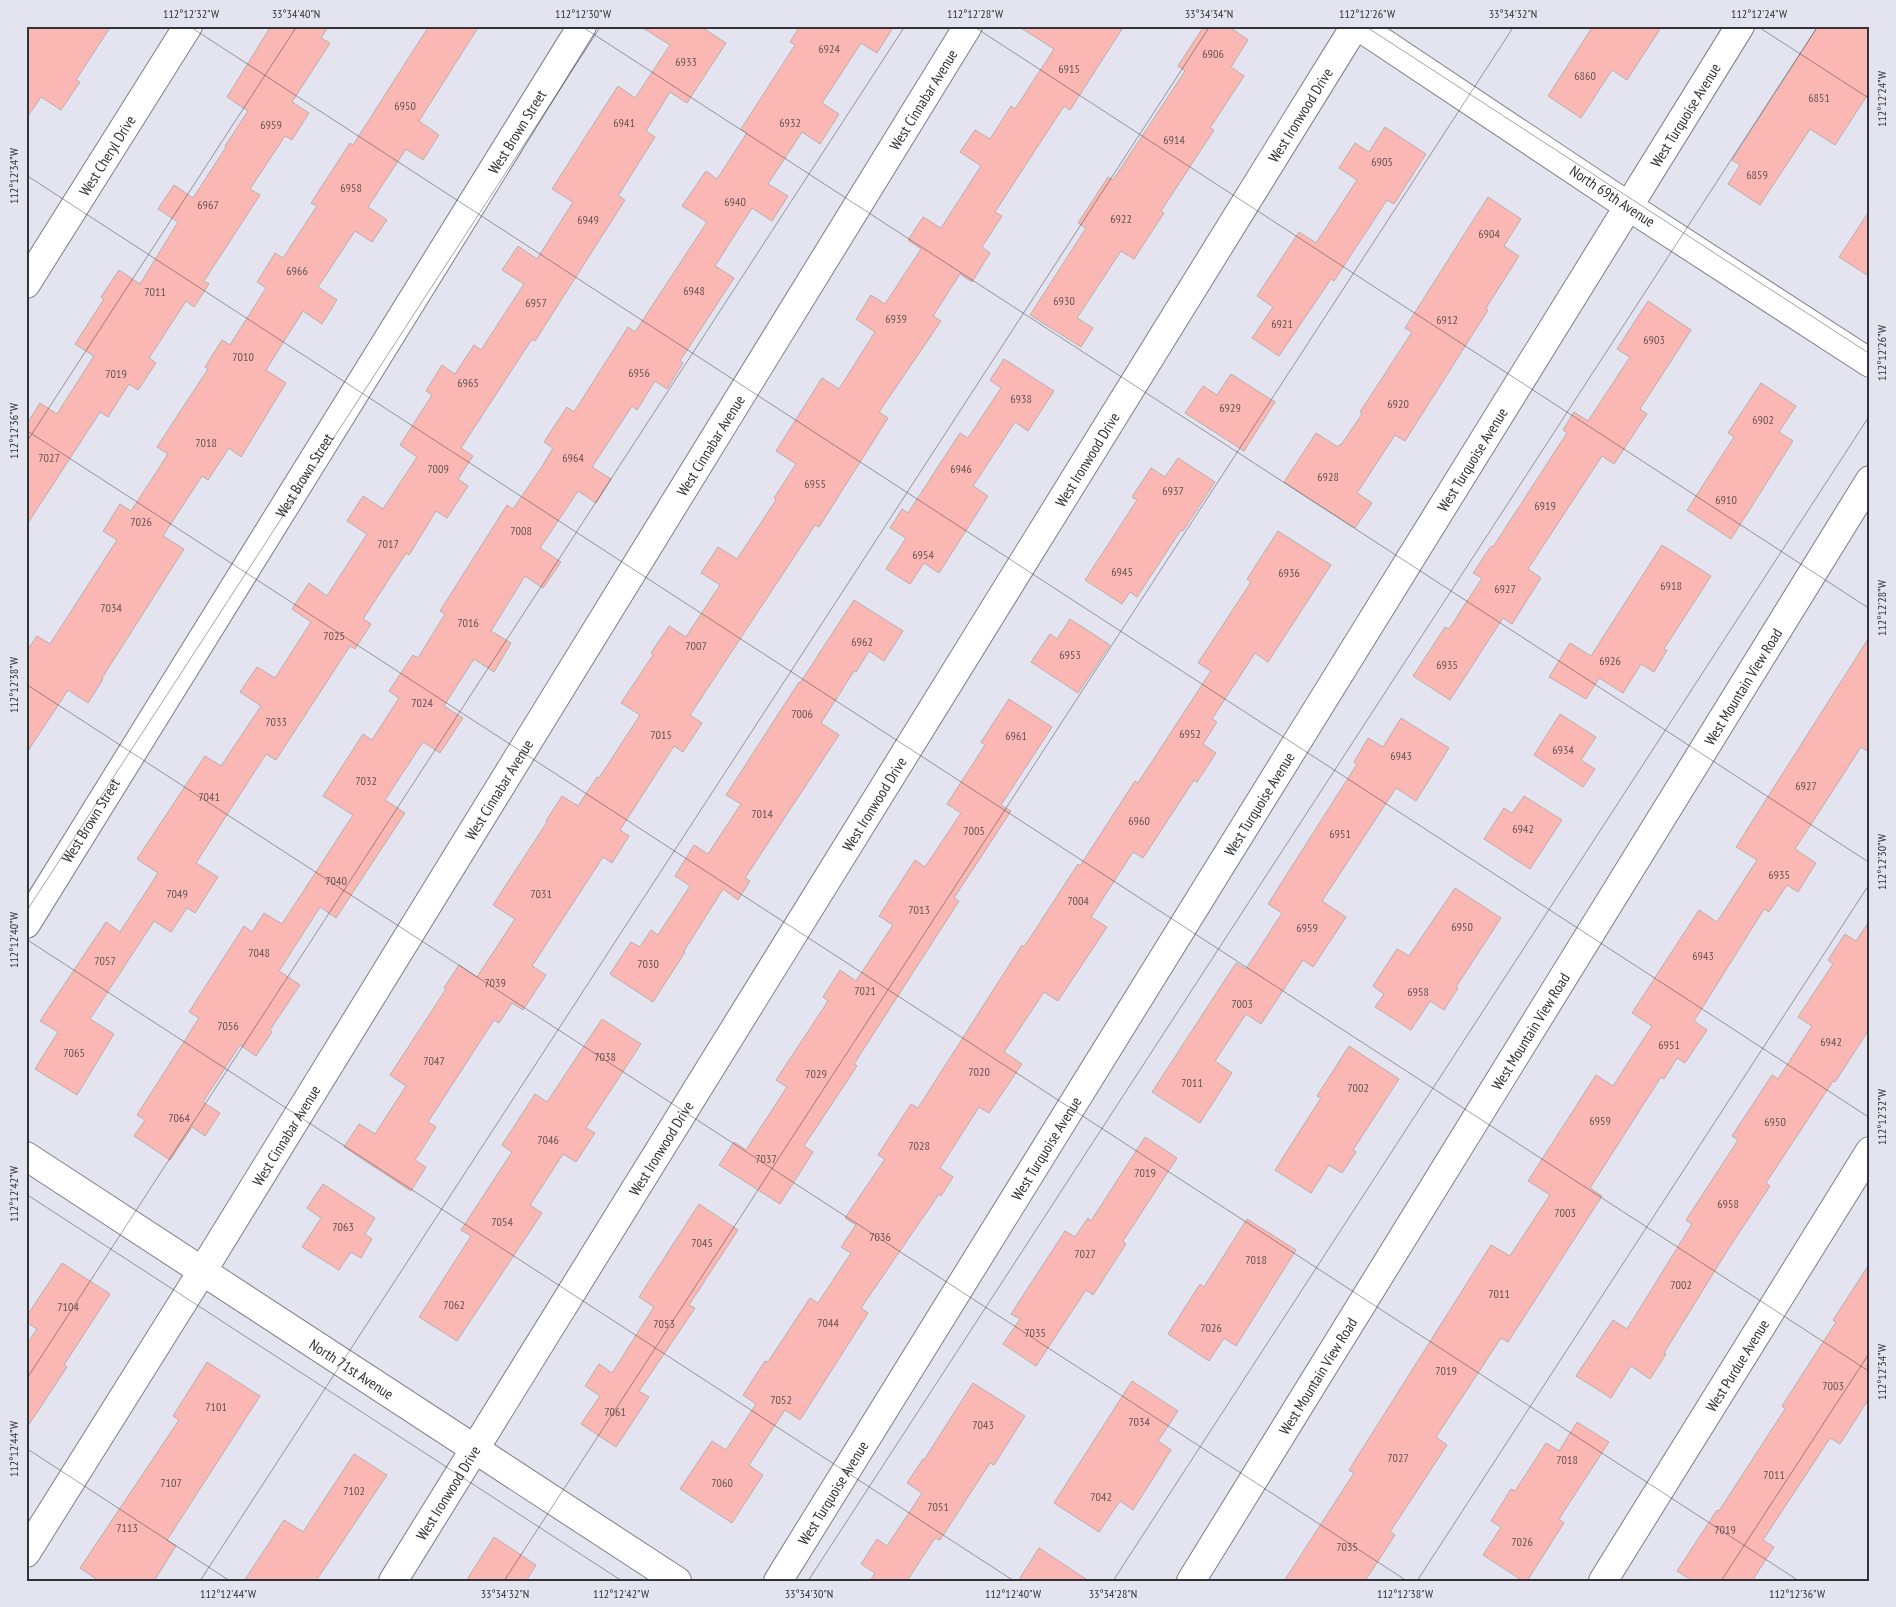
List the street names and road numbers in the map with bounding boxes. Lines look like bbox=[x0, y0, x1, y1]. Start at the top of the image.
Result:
street label: West Cinnabar Avenue bbox=[885, 45, 961, 153]
street label: West Turquoise Avenue bbox=[1646, 59, 1724, 170]
street label: West Ironwood Drive bbox=[1264, 64, 1336, 166]
street label: West Brown Street bbox=[483, 86, 550, 177]
street label: West Cheryl Drive bbox=[74, 111, 139, 199]
street label: North 69th Avenue bbox=[1567, 161, 1659, 231]
street label: West Cinnabar Avenue bbox=[672, 391, 748, 499]
street label: West Turquoise Avenue bbox=[1433, 404, 1511, 515]
street label: West Ironwood Drive bbox=[1051, 409, 1123, 510]
street label: West Brown Street bbox=[271, 429, 337, 521]
street label: West Mountain View Road bbox=[1699, 624, 1786, 748]
street label: West Cinnabar Avenue bbox=[460, 735, 537, 843]
street label: West Turquoise Avenue bbox=[1220, 748, 1298, 859]
street label: West Ironwood Drive bbox=[837, 753, 910, 854]
street label: West Brown Street bbox=[57, 775, 123, 866]
street label: West Mountain View Road bbox=[1487, 969, 1573, 1093]
street label: West Cinnabar Avenue bbox=[248, 1081, 324, 1189]
street label: West Turquoise Avenue bbox=[1007, 1093, 1085, 1204]
street label: West Ironwood Drive bbox=[624, 1097, 697, 1199]
street label: West Mountain View Road bbox=[1274, 1314, 1361, 1438]
street label: West Purdue Avenue bbox=[1701, 1316, 1773, 1415]
street label: North 71st Avenue bbox=[306, 1334, 397, 1403]
street label: West Turquoise Avenue bbox=[793, 1437, 872, 1548]
street label: West Ironwood Drive bbox=[411, 1442, 484, 1543]

